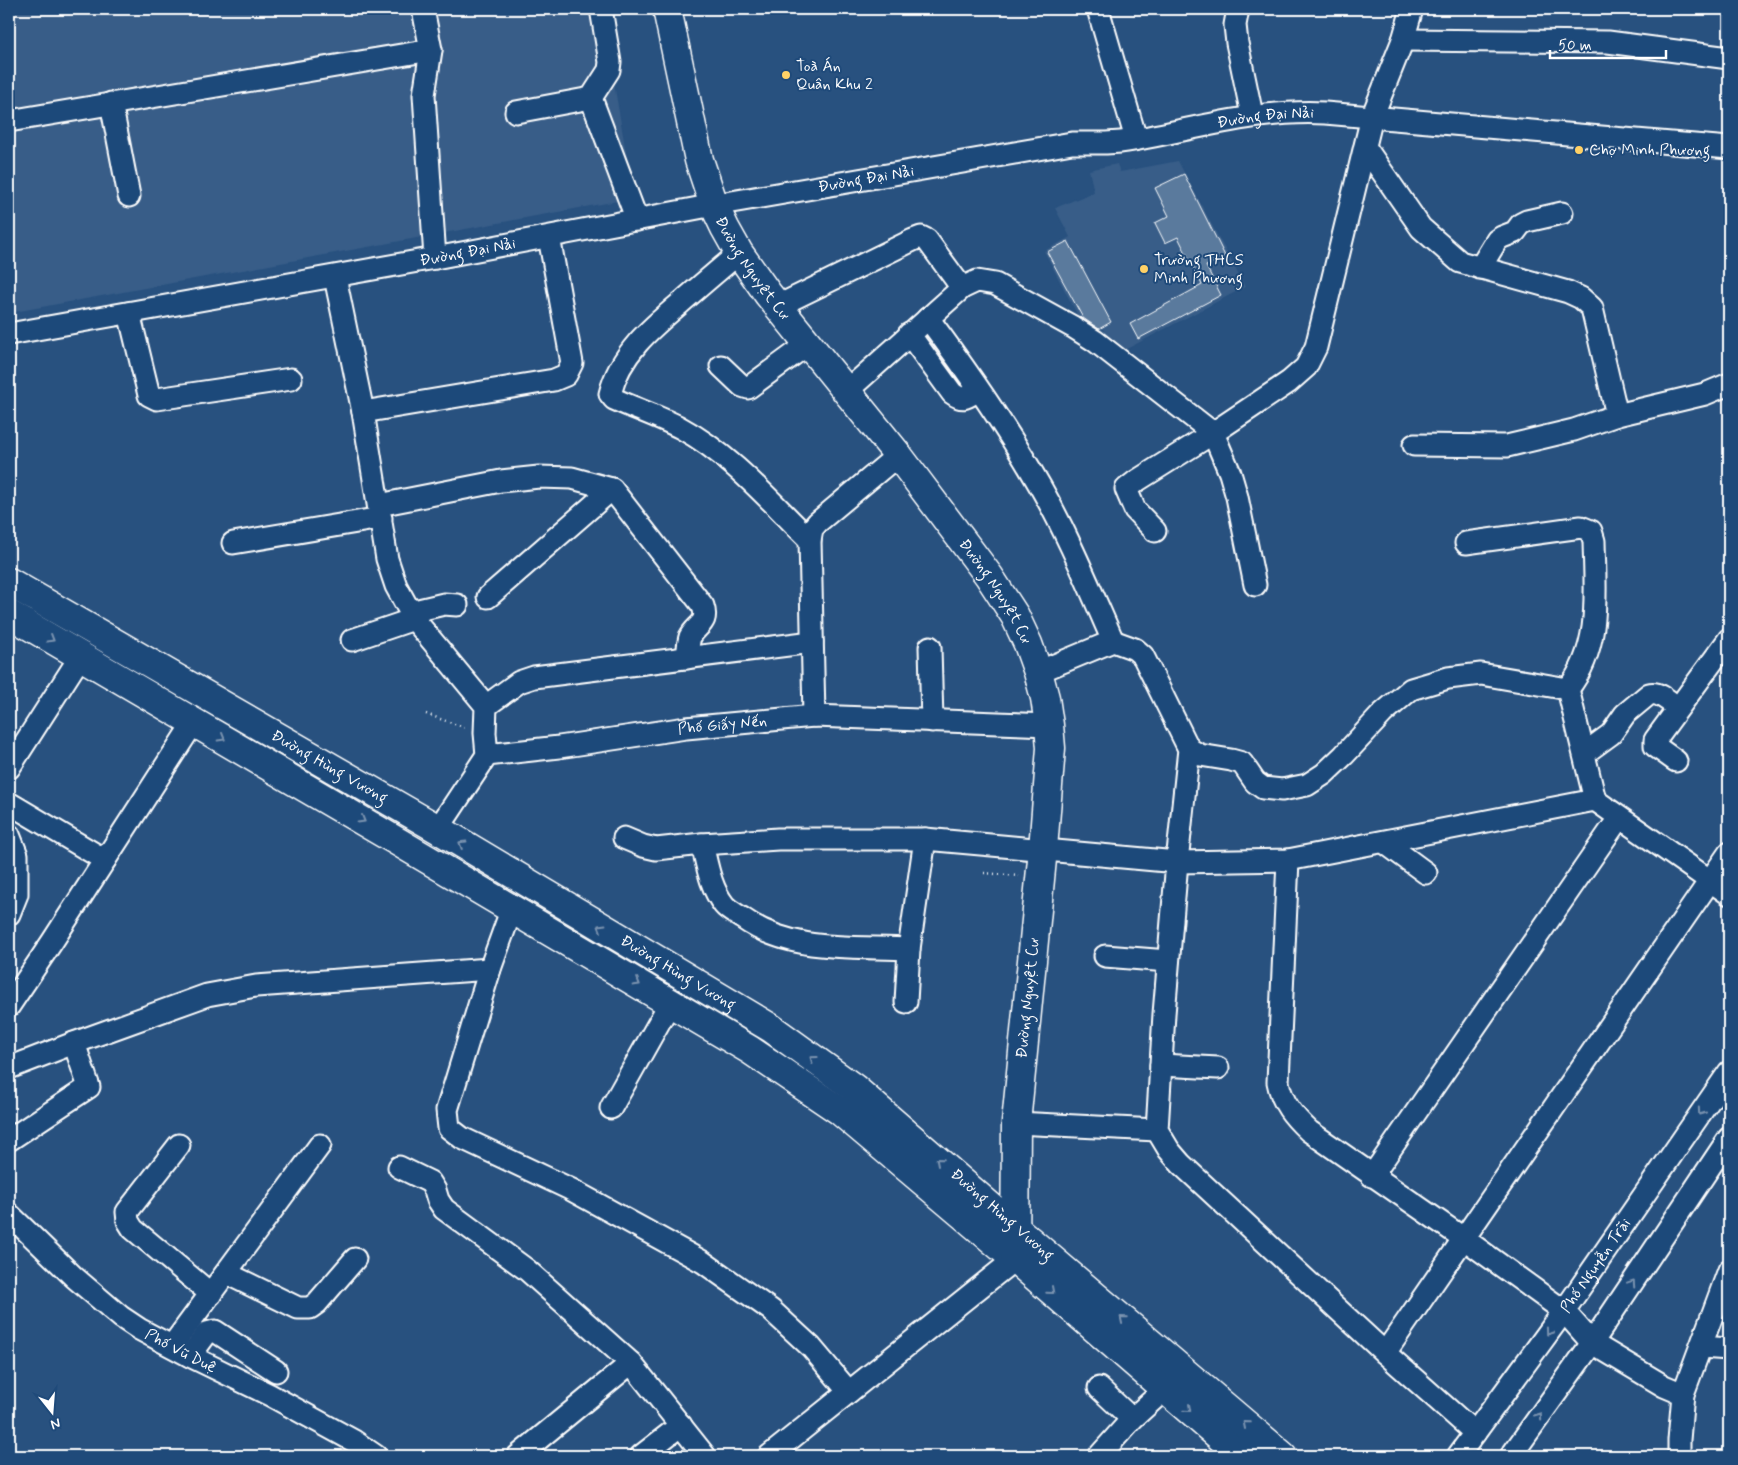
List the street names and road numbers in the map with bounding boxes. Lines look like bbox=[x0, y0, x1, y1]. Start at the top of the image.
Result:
street label: Đường Đại Nải bbox=[1215, 102, 1314, 133]
street label: Đường Đại Nải bbox=[816, 160, 916, 197]
street label: Đường Nguyệt Cư bbox=[710, 213, 795, 324]
street label: Đường Đại Nải bbox=[418, 232, 518, 271]
street label: Đường Nguyệt Cư bbox=[954, 534, 1037, 647]
street label: Phố Giấy Nến bbox=[676, 710, 768, 740]
street label: Đường Hùng Vương bbox=[268, 725, 392, 809]
street label: Đường Hùng Vương bbox=[617, 930, 740, 1016]
street label: Đường Nguyệt Cư bbox=[1011, 937, 1046, 1059]
street label: Đường Hùng Vương bbox=[945, 1164, 1058, 1267]
street label: Phố Nguyễn Trãi bbox=[1555, 1214, 1636, 1317]
street label: Phố Vũ Duệ bbox=[142, 1324, 220, 1378]

